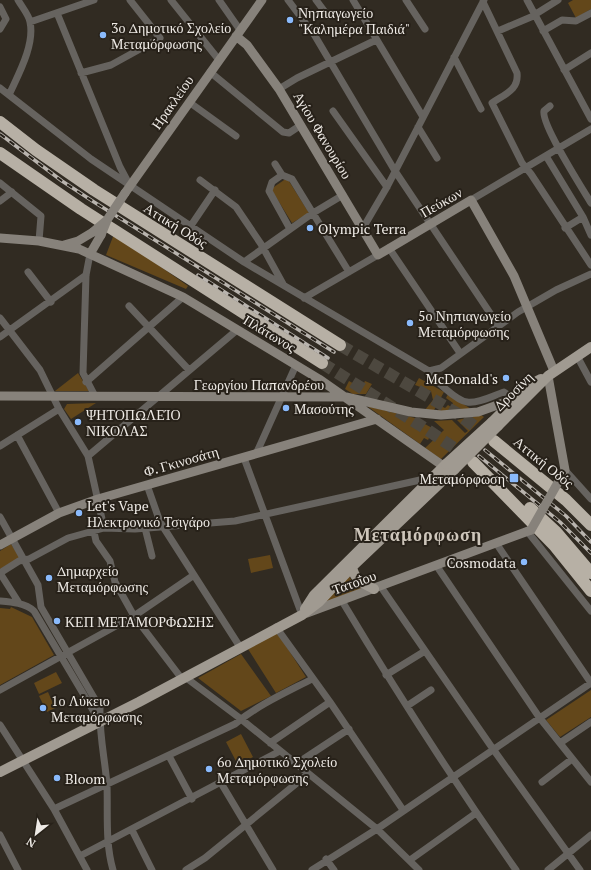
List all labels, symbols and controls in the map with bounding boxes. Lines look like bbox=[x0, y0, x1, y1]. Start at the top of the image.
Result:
place label: Νηπιαγωγείο "Καλημέρα Παιδιά" bbox=[298, 3, 410, 38]
marker: Νηπιαγωγείο "Καλημέρα Παιδιά" bbox=[285, 15, 295, 25]
place label: 3ο Δημοτικό Σχολείο Μεταμόρφωσης bbox=[111, 18, 231, 53]
marker: 3ο Δημοτικό Σχολείο Μεταμόρφωσης bbox=[98, 30, 108, 40]
street label: Ηρακλείου bbox=[146, 71, 198, 133]
street label: Αγίου Φανουρίου bbox=[289, 88, 357, 182]
street label: Πεύκων bbox=[417, 182, 465, 222]
street label: Αττική Οδός bbox=[140, 198, 212, 252]
place label: Olympic Terra bbox=[318, 219, 406, 238]
marker: Olympic Terra bbox=[305, 223, 315, 233]
place label: 5ο Νηπιαγωγείο Μεταμόρφωσης bbox=[418, 306, 511, 341]
street label: Πλάτωνος bbox=[240, 310, 300, 356]
marker: 5ο Νηπιαγωγείο Μεταμόρφωσης bbox=[405, 318, 415, 328]
street label: Δροσίνη bbox=[489, 367, 537, 415]
place label: McDonald's bbox=[426, 369, 498, 388]
marker: McDonald's bbox=[501, 373, 511, 383]
street label: Γεωργίου Παπανδρέου bbox=[194, 375, 324, 394]
place label: Μασούτης bbox=[294, 399, 354, 418]
marker: Μασούτης bbox=[281, 403, 291, 413]
place label: ΨΗΤΟΠΩΛΕΊΟ ΝΙΚΟΛΑΣ bbox=[86, 405, 181, 440]
marker: ΨΗΤΟΠΩΛΕΊΟ ΝΙΚΟΛΑΣ bbox=[73, 417, 83, 427]
street label: Αττική Οδός bbox=[510, 432, 578, 492]
street label: Φ. Γκινοσάτη bbox=[141, 441, 221, 481]
place label: Μεταμόρφωση bbox=[420, 469, 505, 488]
marker: Μεταμόρφωση bbox=[508, 472, 520, 484]
place label: Let's Vape Ηλεκτρονικό Τσιγάρο bbox=[87, 496, 210, 531]
marker: Let's Vape Ηλεκτρονικό Τσιγάρο bbox=[74, 508, 84, 518]
district label: Μεταμόρφωση bbox=[354, 522, 482, 546]
place label: Cosmodata bbox=[447, 553, 516, 572]
marker: Cosmodata bbox=[519, 557, 529, 567]
place label: Δημαρχείο Μεταμόρφωσης bbox=[57, 561, 148, 596]
street label: Τατοΐου bbox=[329, 565, 379, 599]
marker: Δημαρχείο Μεταμόρφωσης bbox=[44, 573, 54, 583]
place label: ΚΕΠ ΜΕΤΑΜΟΡΦΩΣΗΣ bbox=[65, 612, 214, 631]
marker: ΚΕΠ ΜΕΤΑΜΟΡΦΩΣΗΣ bbox=[52, 616, 62, 626]
place label: 1ο Λύκειο Μεταμόρφωσης bbox=[51, 691, 142, 726]
marker: 1ο Λύκειο Μεταμόρφωσης bbox=[38, 703, 48, 713]
place label: 6ο Δημοτικό Σχολείο Μεταμόρφωσης bbox=[217, 752, 337, 787]
marker: 6ο Δημοτικό Σχολείο Μεταμόρφωσης bbox=[204, 764, 214, 774]
place label: Bloom bbox=[65, 769, 105, 788]
marker: Bloom bbox=[52, 773, 62, 783]
north arrow bbox=[16, 814, 56, 854]
text: N bbox=[23, 834, 38, 851]

